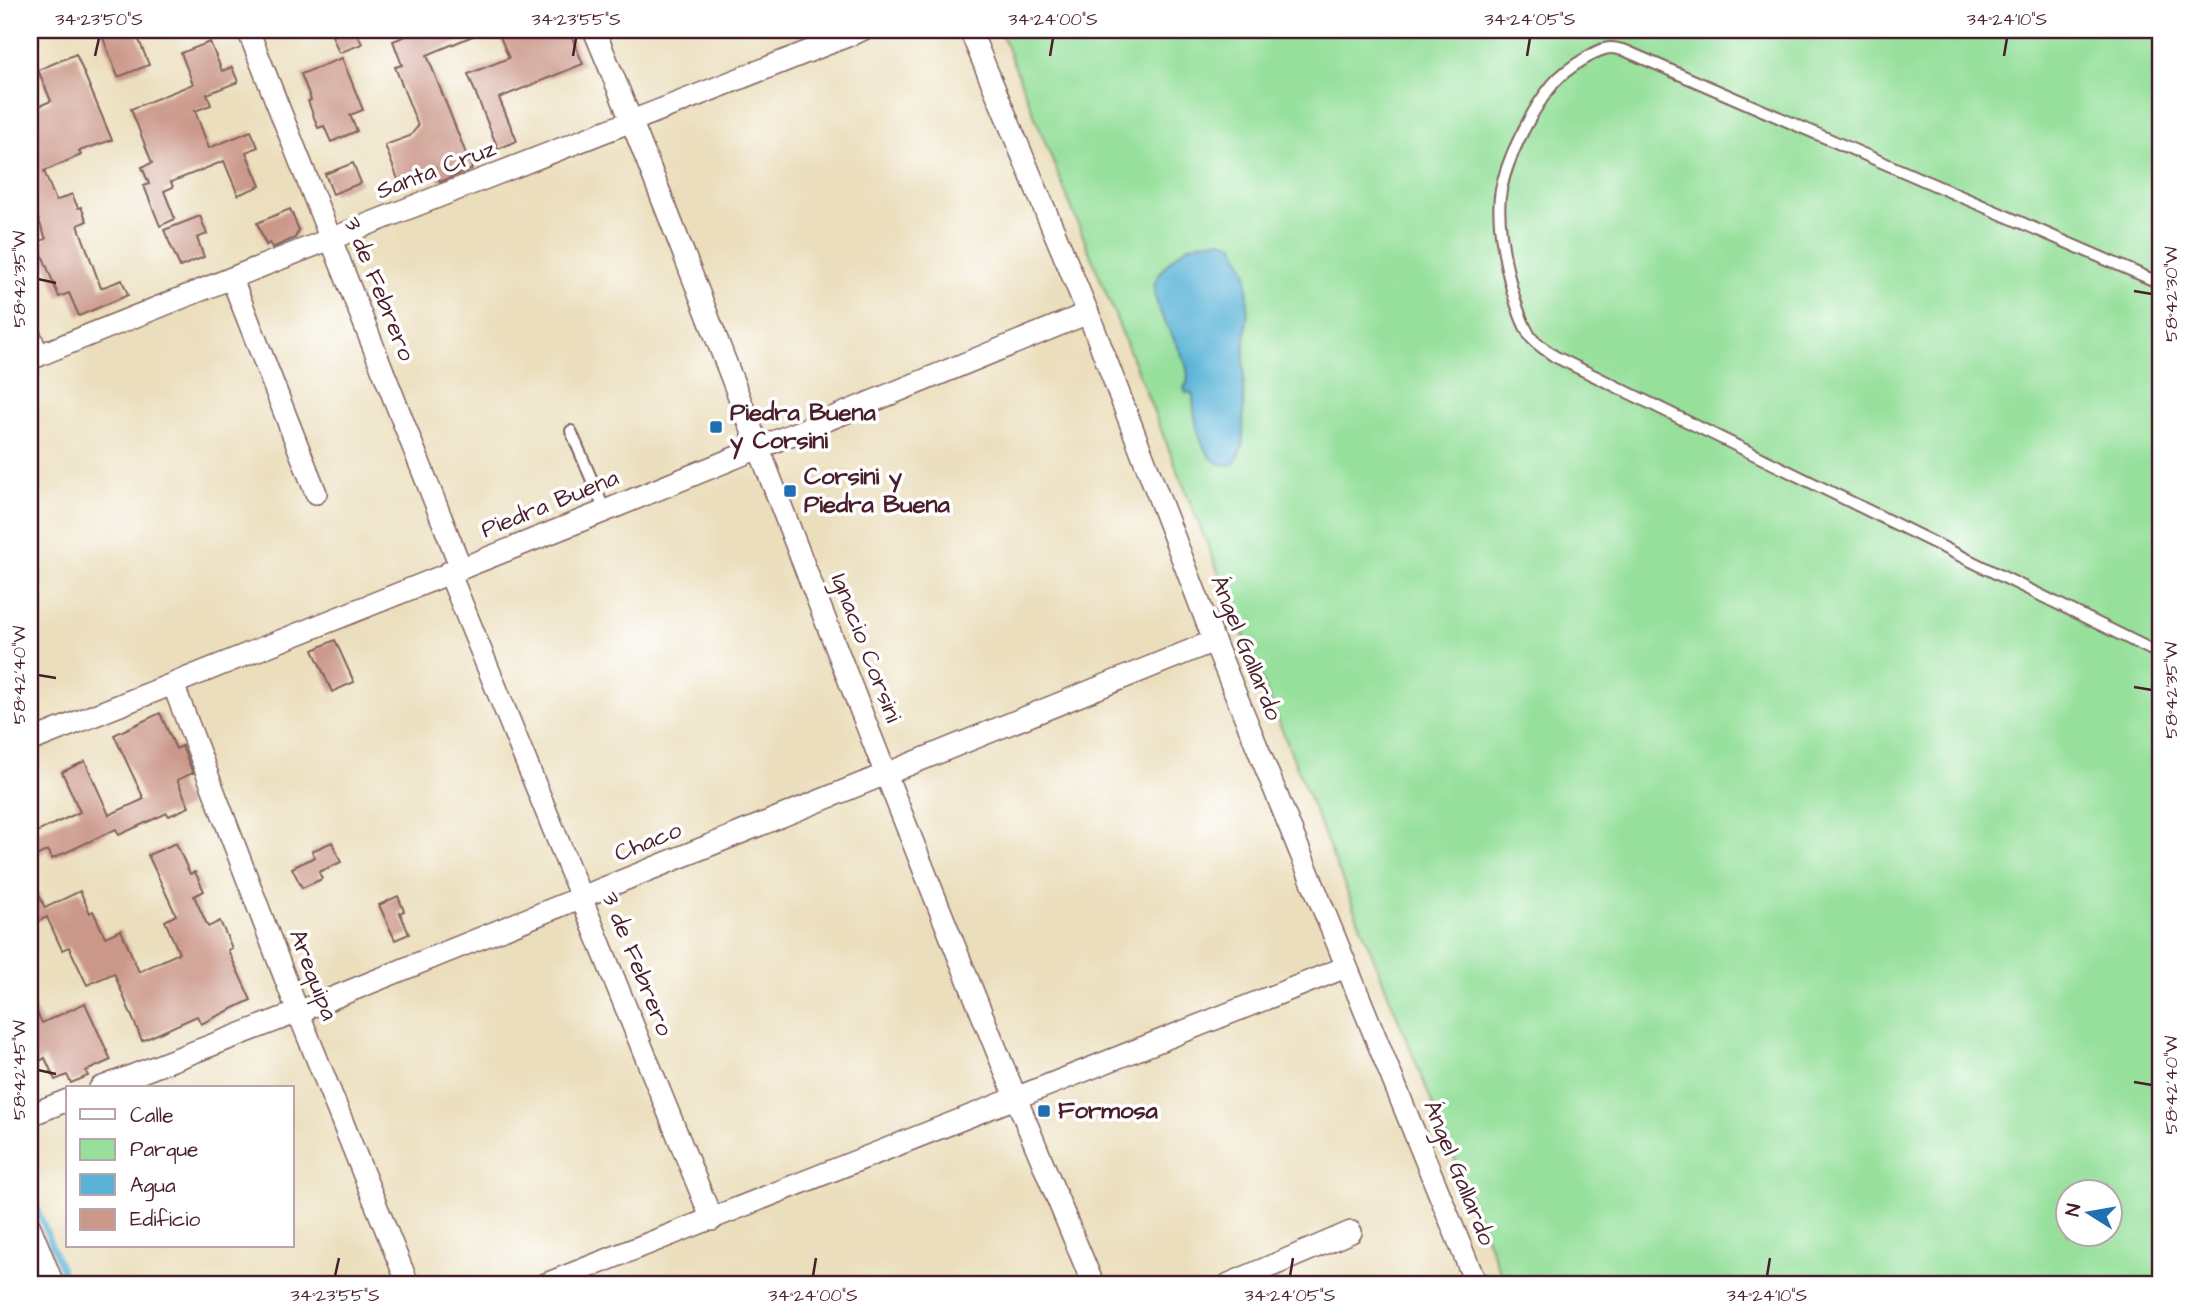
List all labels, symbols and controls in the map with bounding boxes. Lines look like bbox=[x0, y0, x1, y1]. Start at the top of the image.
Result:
text: 34°23'50"S bbox=[55, 7, 143, 32]
text: 34°23'55"S bbox=[531, 7, 621, 32]
text: 34°24'00"S bbox=[1008, 7, 1098, 32]
text: 34°24'05"S bbox=[1485, 7, 1575, 32]
text: 34°24'10"S bbox=[1967, 7, 2047, 32]
street label: Santa Cruz bbox=[371, 132, 501, 208]
street label: 3 de Febrero bbox=[335, 212, 424, 367]
text: 58°42'35"W bbox=[7, 230, 32, 327]
text: 58°42'30"W bbox=[2159, 246, 2184, 342]
place label: Piedra Buena y Corsini bbox=[730, 396, 877, 460]
marker: Piedra Buena y Corsini bbox=[708, 419, 724, 435]
place label: Corsini y Piedra Buena bbox=[804, 460, 951, 522]
street label: Piedra Buena bbox=[476, 461, 624, 547]
marker: Corsini y Piedra Buena bbox=[782, 483, 798, 499]
street label: Ignacio Corsini bbox=[821, 569, 910, 728]
street label: Ángel Gallardo bbox=[1201, 570, 1291, 726]
text: 58°42'40"W bbox=[7, 626, 32, 724]
text: 58°42'35"W bbox=[2159, 641, 2184, 738]
street label: Chaco bbox=[609, 813, 687, 871]
street label: 3 de Febrero bbox=[593, 887, 682, 1042]
street label: Arequipa bbox=[280, 924, 346, 1026]
text: 58°42'45"W bbox=[7, 1020, 32, 1120]
text: 58°42'40"W bbox=[2159, 1036, 2184, 1134]
legend bbox=[66, 1086, 294, 1248]
place label: Formosa bbox=[1058, 1094, 1159, 1128]
street label: Ángel Gallardo bbox=[1414, 1095, 1504, 1251]
text: Calle bbox=[130, 1101, 174, 1130]
marker: Formosa bbox=[1036, 1103, 1052, 1119]
text: Parque bbox=[130, 1135, 198, 1164]
text: Agua bbox=[130, 1171, 176, 1202]
north arrow bbox=[2054, 1178, 2124, 1248]
text: N bbox=[2059, 1202, 2088, 1218]
text: Edificio bbox=[130, 1205, 200, 1234]
text: 34°23'55"S bbox=[290, 1283, 380, 1308]
text: 34°24'00"S bbox=[768, 1283, 858, 1308]
text: 34°24'05"S bbox=[1245, 1283, 1335, 1308]
text: 34°24'10"S bbox=[1727, 1283, 1807, 1308]

